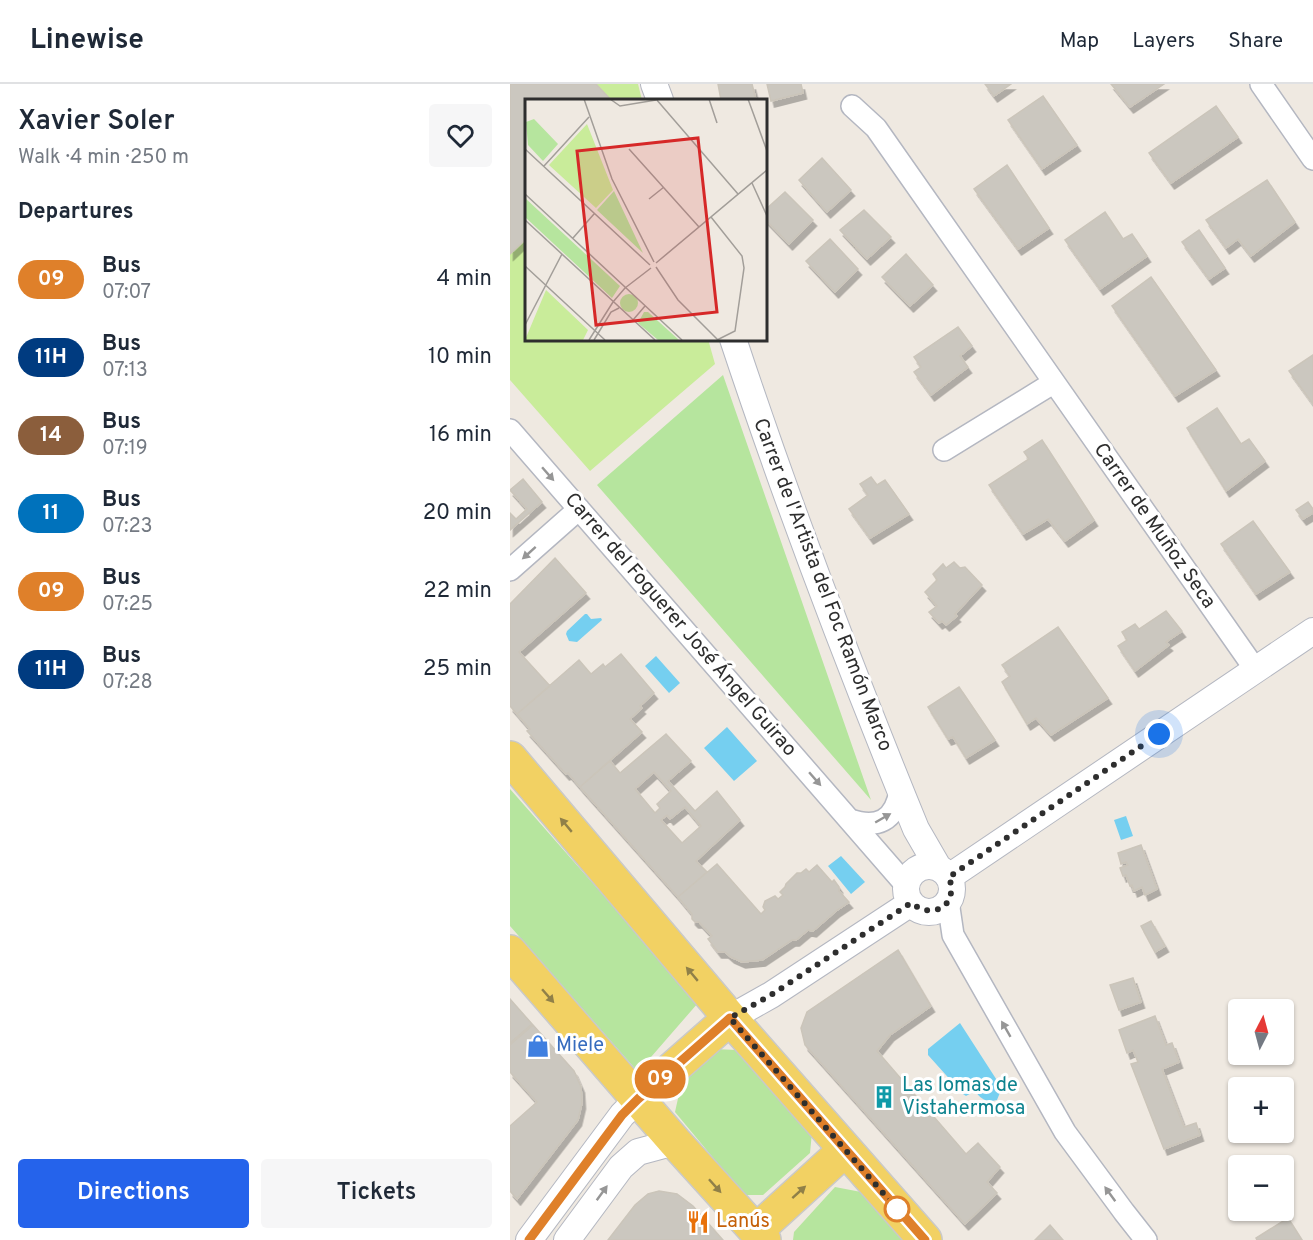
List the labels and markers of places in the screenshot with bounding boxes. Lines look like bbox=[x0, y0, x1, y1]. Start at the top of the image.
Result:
shop icon: Miele bbox=[525, 1033, 551, 1059]
place label: Miele bbox=[556, 1033, 604, 1059]
place label: Las lomas de Vistahermosa bbox=[902, 1073, 1025, 1122]
building icon: Las lomas de Vistahermosa bbox=[871, 1084, 897, 1110]
unlabelled marker bbox=[884, 1196, 910, 1222]
restaurant icon: Lanús bbox=[685, 1209, 711, 1235]
place label: Lanús bbox=[716, 1209, 770, 1235]

